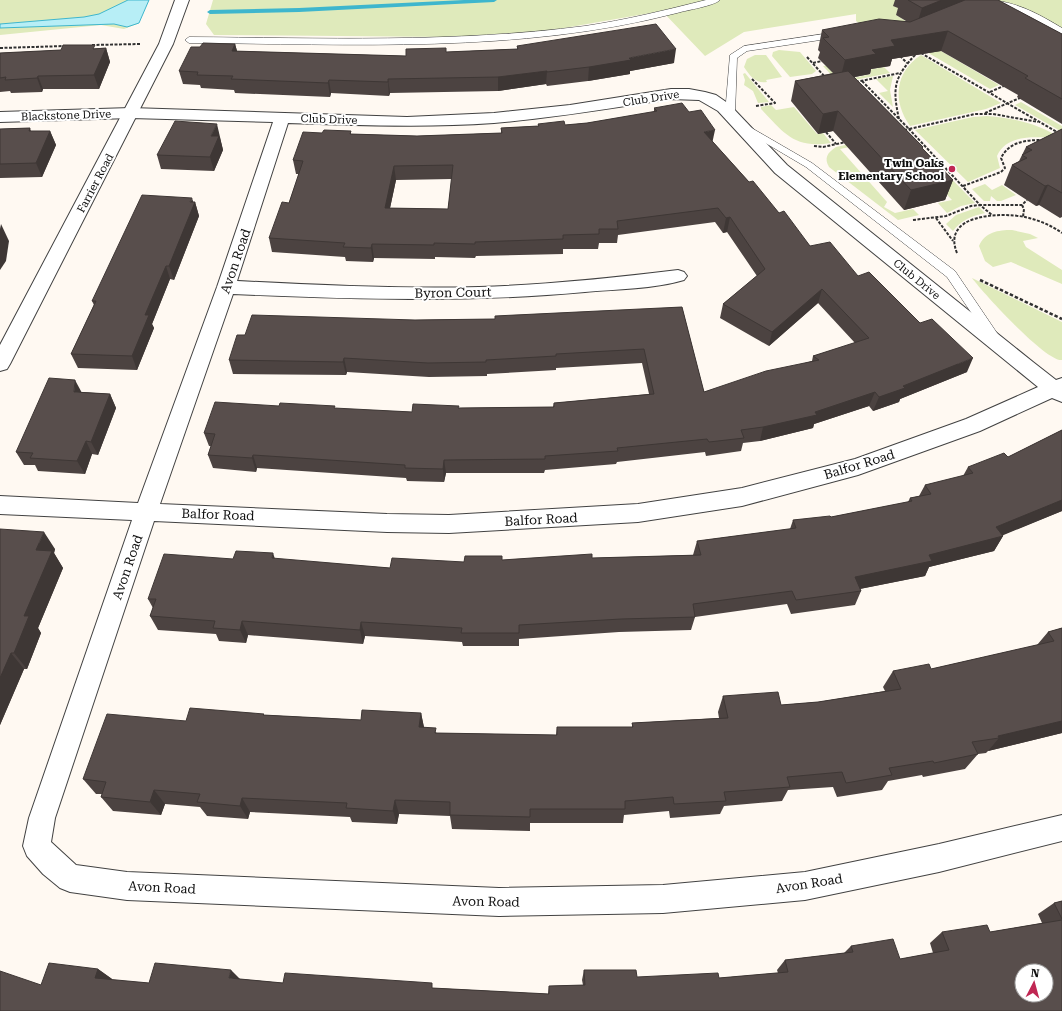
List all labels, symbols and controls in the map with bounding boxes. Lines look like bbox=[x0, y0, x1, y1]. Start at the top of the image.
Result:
street label: Club Drive bbox=[622, 88, 680, 109]
street label: Blackstone Drive bbox=[21, 107, 111, 124]
street label: Club Drive bbox=[300, 112, 358, 127]
street label: Farrier Road bbox=[74, 152, 116, 215]
place label: Twin Oaks Elementary School bbox=[838, 157, 944, 183]
marker: Twin Oaks Elementary School bbox=[947, 164, 957, 174]
street label: Avon Road bbox=[217, 226, 254, 296]
street label: Club Drive bbox=[891, 256, 943, 302]
street label: Byron Court bbox=[414, 284, 492, 301]
street label: Balfor Road bbox=[822, 446, 897, 482]
street label: Balfor Road bbox=[181, 506, 256, 523]
street label: Balfor Road bbox=[504, 510, 579, 529]
street label: Avon Road bbox=[109, 532, 146, 602]
street label: Avon Road bbox=[775, 871, 844, 896]
street label: Avon Road bbox=[128, 878, 197, 897]
street label: Avon Road bbox=[452, 893, 521, 910]
north arrow bbox=[1014, 963, 1054, 1003]
text: N bbox=[1030, 967, 1040, 981]

